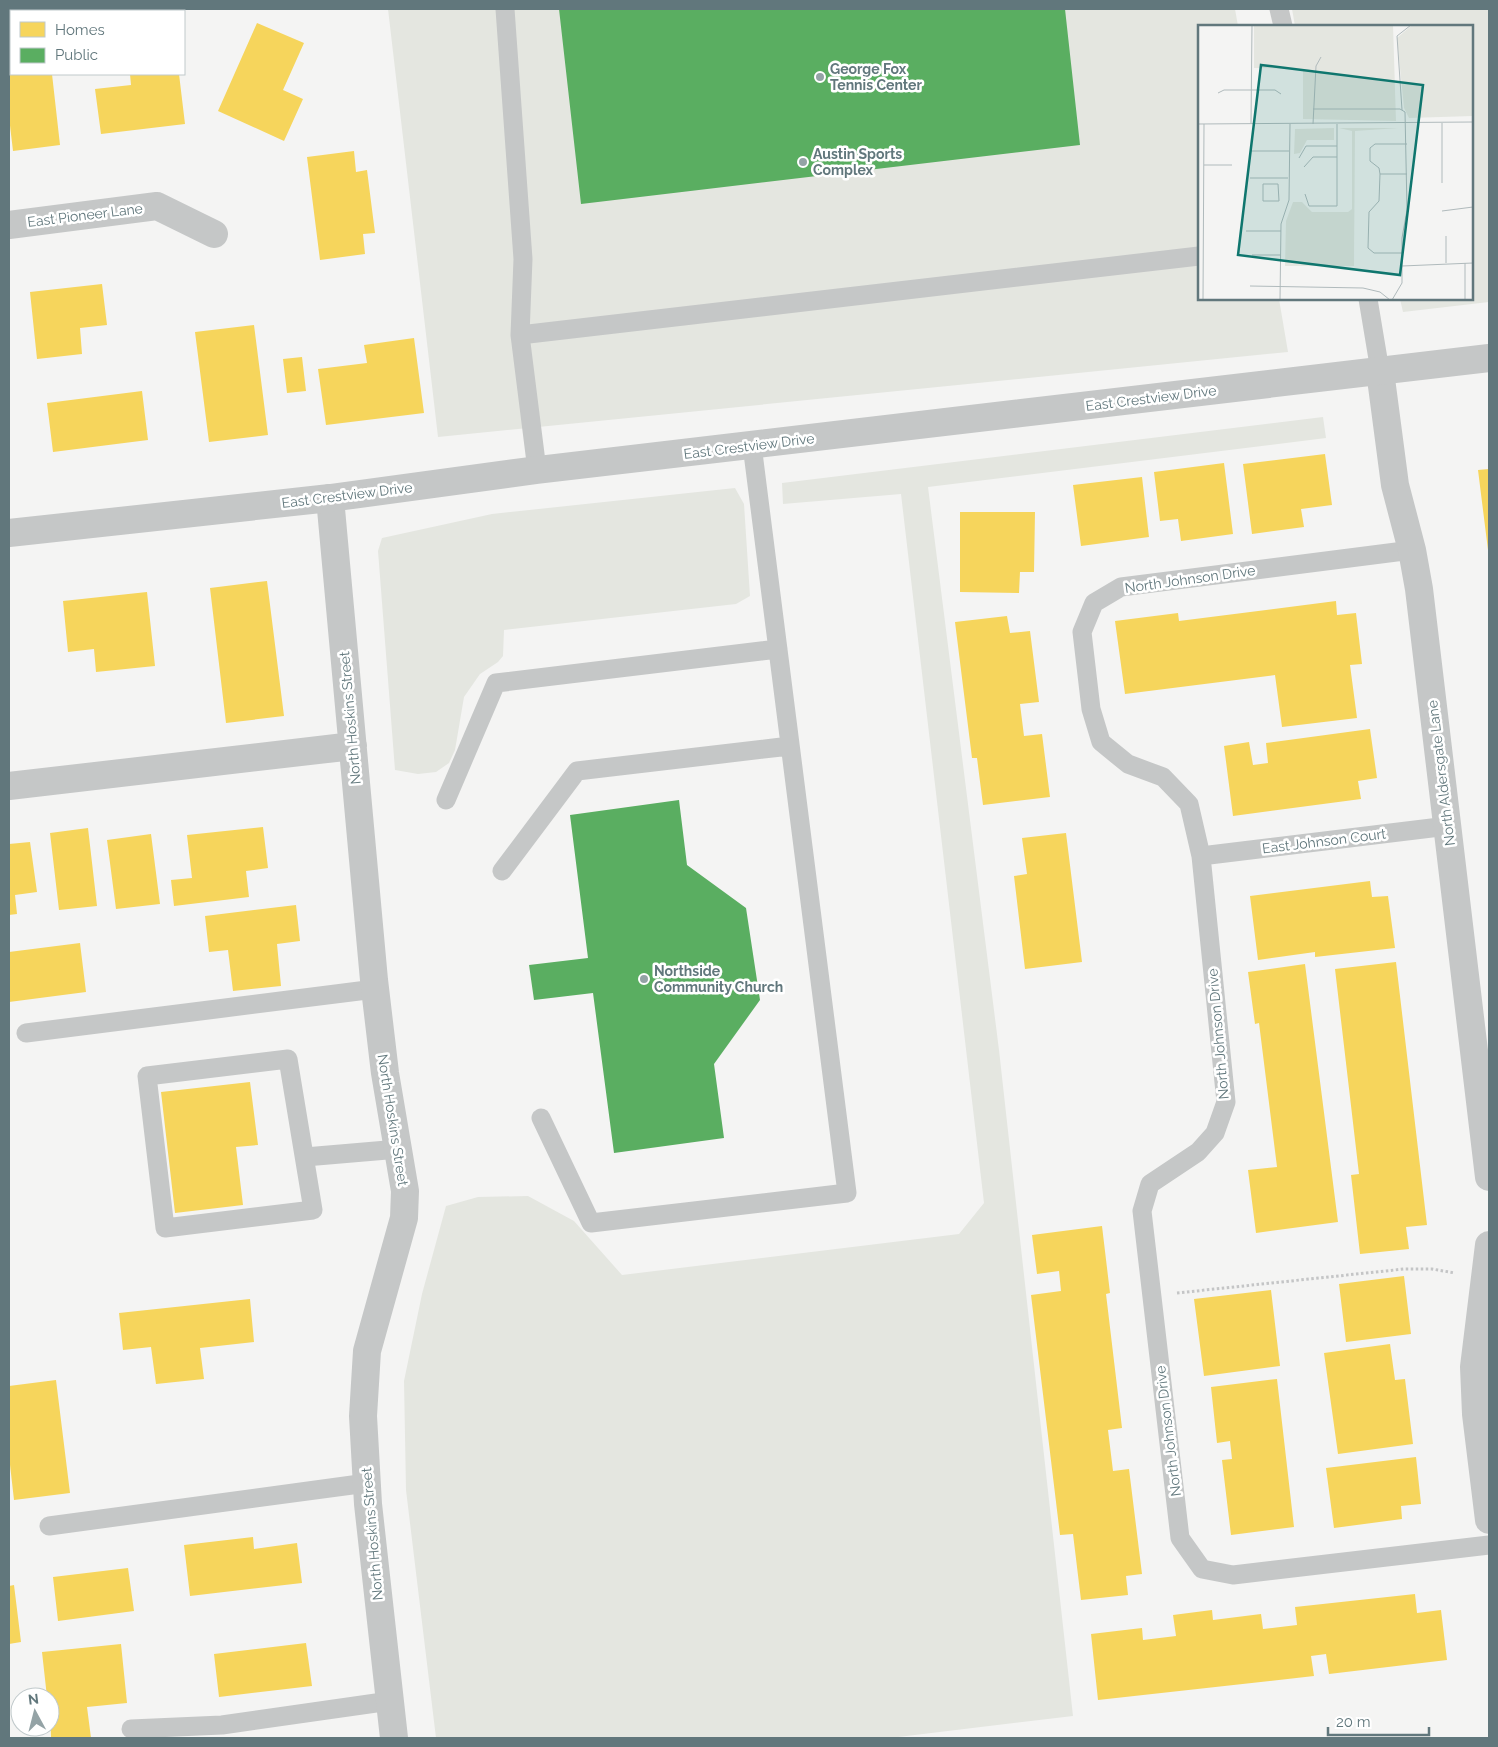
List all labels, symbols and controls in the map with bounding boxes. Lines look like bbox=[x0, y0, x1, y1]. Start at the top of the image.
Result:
legend bbox=[10, 10, 185, 75]
text: Homes bbox=[55, 21, 105, 39]
inset map bbox=[1198, 25, 1473, 300]
text: Public bbox=[55, 46, 98, 64]
place label: George Fox Tennis Center bbox=[830, 61, 922, 93]
marker: George Fox Tennis Center bbox=[814, 71, 826, 83]
place label: Austin Sports Complex bbox=[813, 146, 902, 178]
marker: Austin Sports Complex bbox=[797, 156, 809, 168]
street label: East Pioneer Lane bbox=[26, 200, 144, 230]
street label: East Crestview Drive bbox=[1085, 382, 1217, 414]
street label: East Crestview Drive bbox=[683, 430, 815, 462]
street label: East Crestview Drive bbox=[281, 479, 413, 511]
street label: North Johnson Drive bbox=[1124, 562, 1256, 596]
street label: North Hoskins Street bbox=[336, 651, 364, 785]
street label: North Aldersgate Lane bbox=[1424, 699, 1458, 847]
street label: East Johnson Court bbox=[1261, 825, 1387, 857]
place label: Northside Community Church bbox=[654, 963, 783, 995]
street label: North Johnson Drive bbox=[1204, 968, 1232, 1100]
marker: Northside Community Church bbox=[638, 973, 650, 985]
street label: North Hoskins Street bbox=[375, 1053, 411, 1187]
street label: North Johnson Drive bbox=[1152, 1365, 1184, 1497]
street label: North Hoskins Street bbox=[358, 1467, 386, 1601]
north arrow bbox=[10, 1687, 60, 1737]
text: N bbox=[27, 1691, 40, 1708]
scale bar bbox=[1328, 1704, 1429, 1736]
text: 20 m bbox=[1336, 1713, 1371, 1731]

